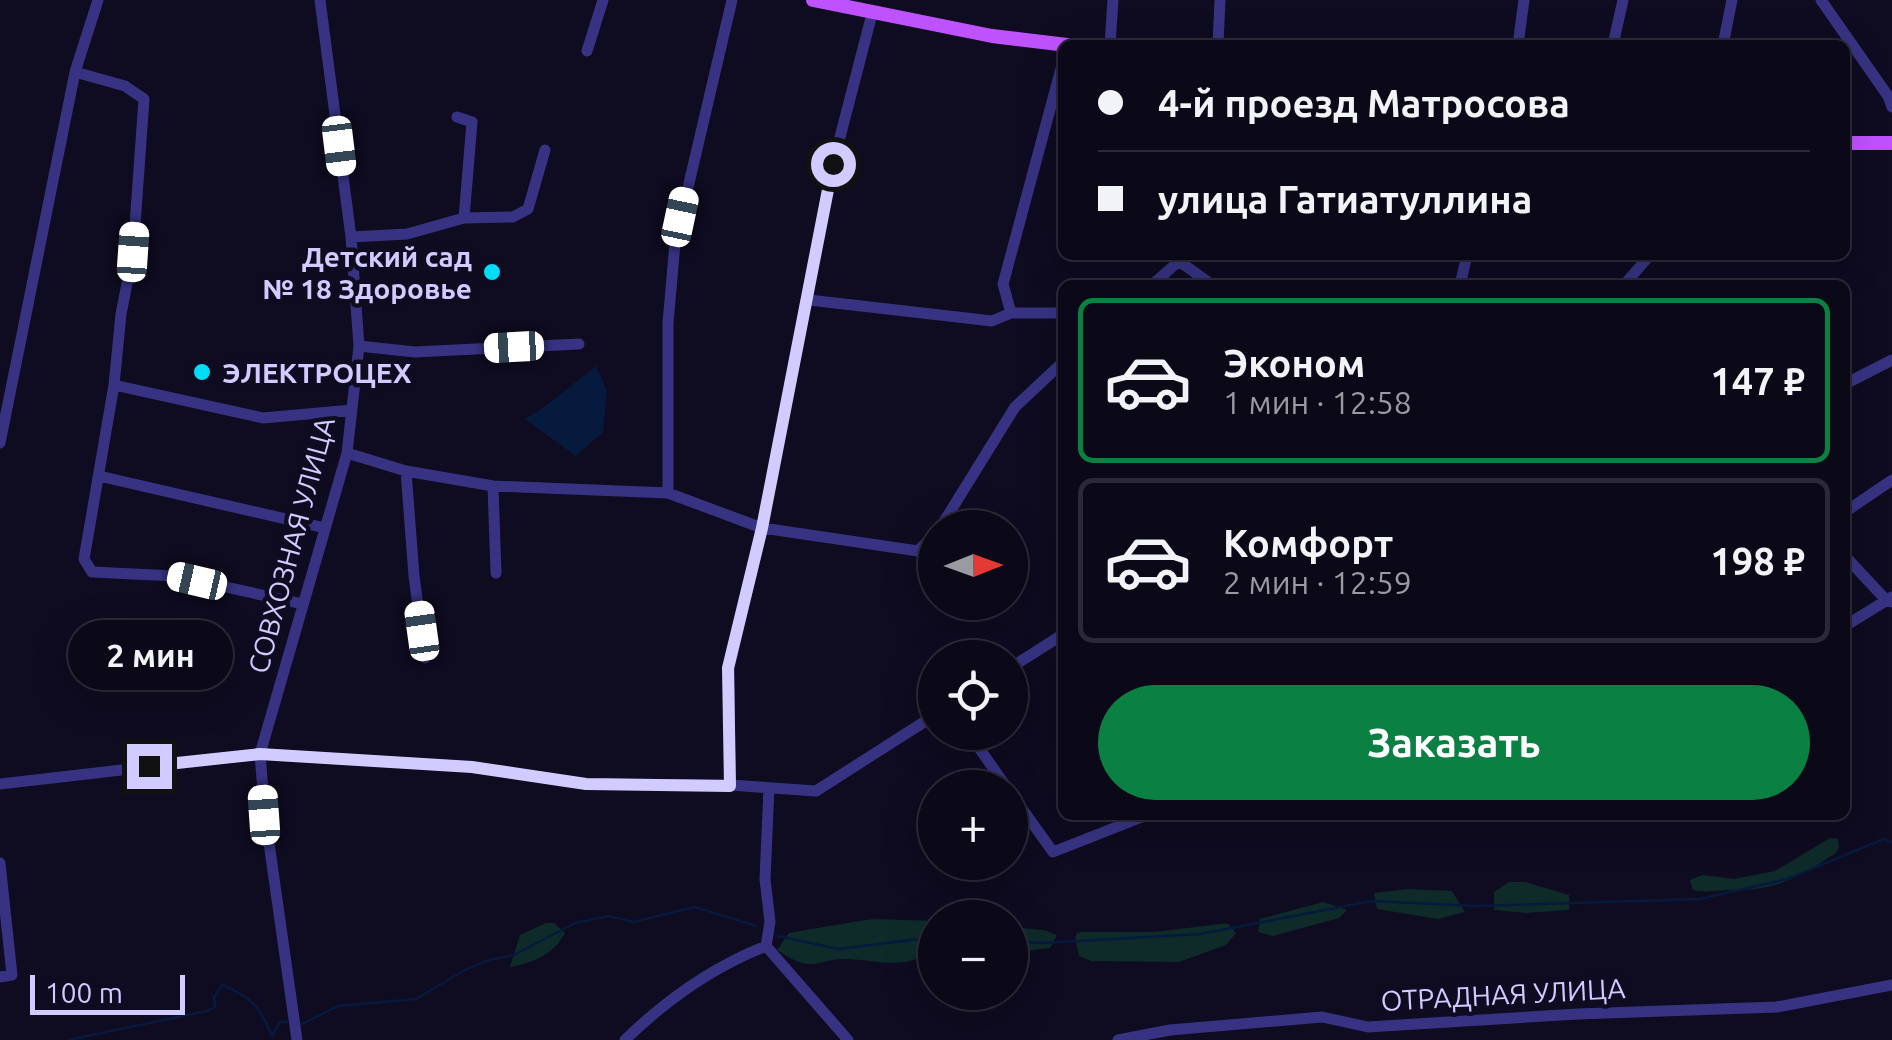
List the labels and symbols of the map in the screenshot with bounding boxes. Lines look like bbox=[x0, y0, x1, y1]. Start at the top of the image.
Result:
car bbox=[320, 114, 358, 178]
route start bbox=[811, 142, 856, 187]
car bbox=[659, 185, 701, 249]
car bbox=[116, 221, 150, 283]
place label: Детский сад № 18 Здоровье bbox=[262, 241, 472, 304]
marker: Детский сад № 18 Здоровье bbox=[481, 261, 503, 283]
car bbox=[483, 330, 545, 364]
place label: ЭЛЕКТРОЦЕХ bbox=[222, 357, 412, 388]
marker: ЭЛЕКТРОЦЕХ bbox=[191, 361, 213, 383]
street label: СОВХОЗНАЯ УЛИЦА bbox=[242, 413, 340, 677]
north arrow bbox=[918, 510, 1028, 620]
car bbox=[164, 560, 230, 602]
car bbox=[403, 599, 441, 663]
callout: 2 мин bbox=[66, 621, 232, 691]
route end bbox=[127, 744, 172, 789]
car bbox=[247, 784, 281, 846]
scale bar bbox=[30, 970, 185, 1014]
street label: ОТРАДНАЯ УЛИЦА bbox=[1380, 972, 1626, 1016]

